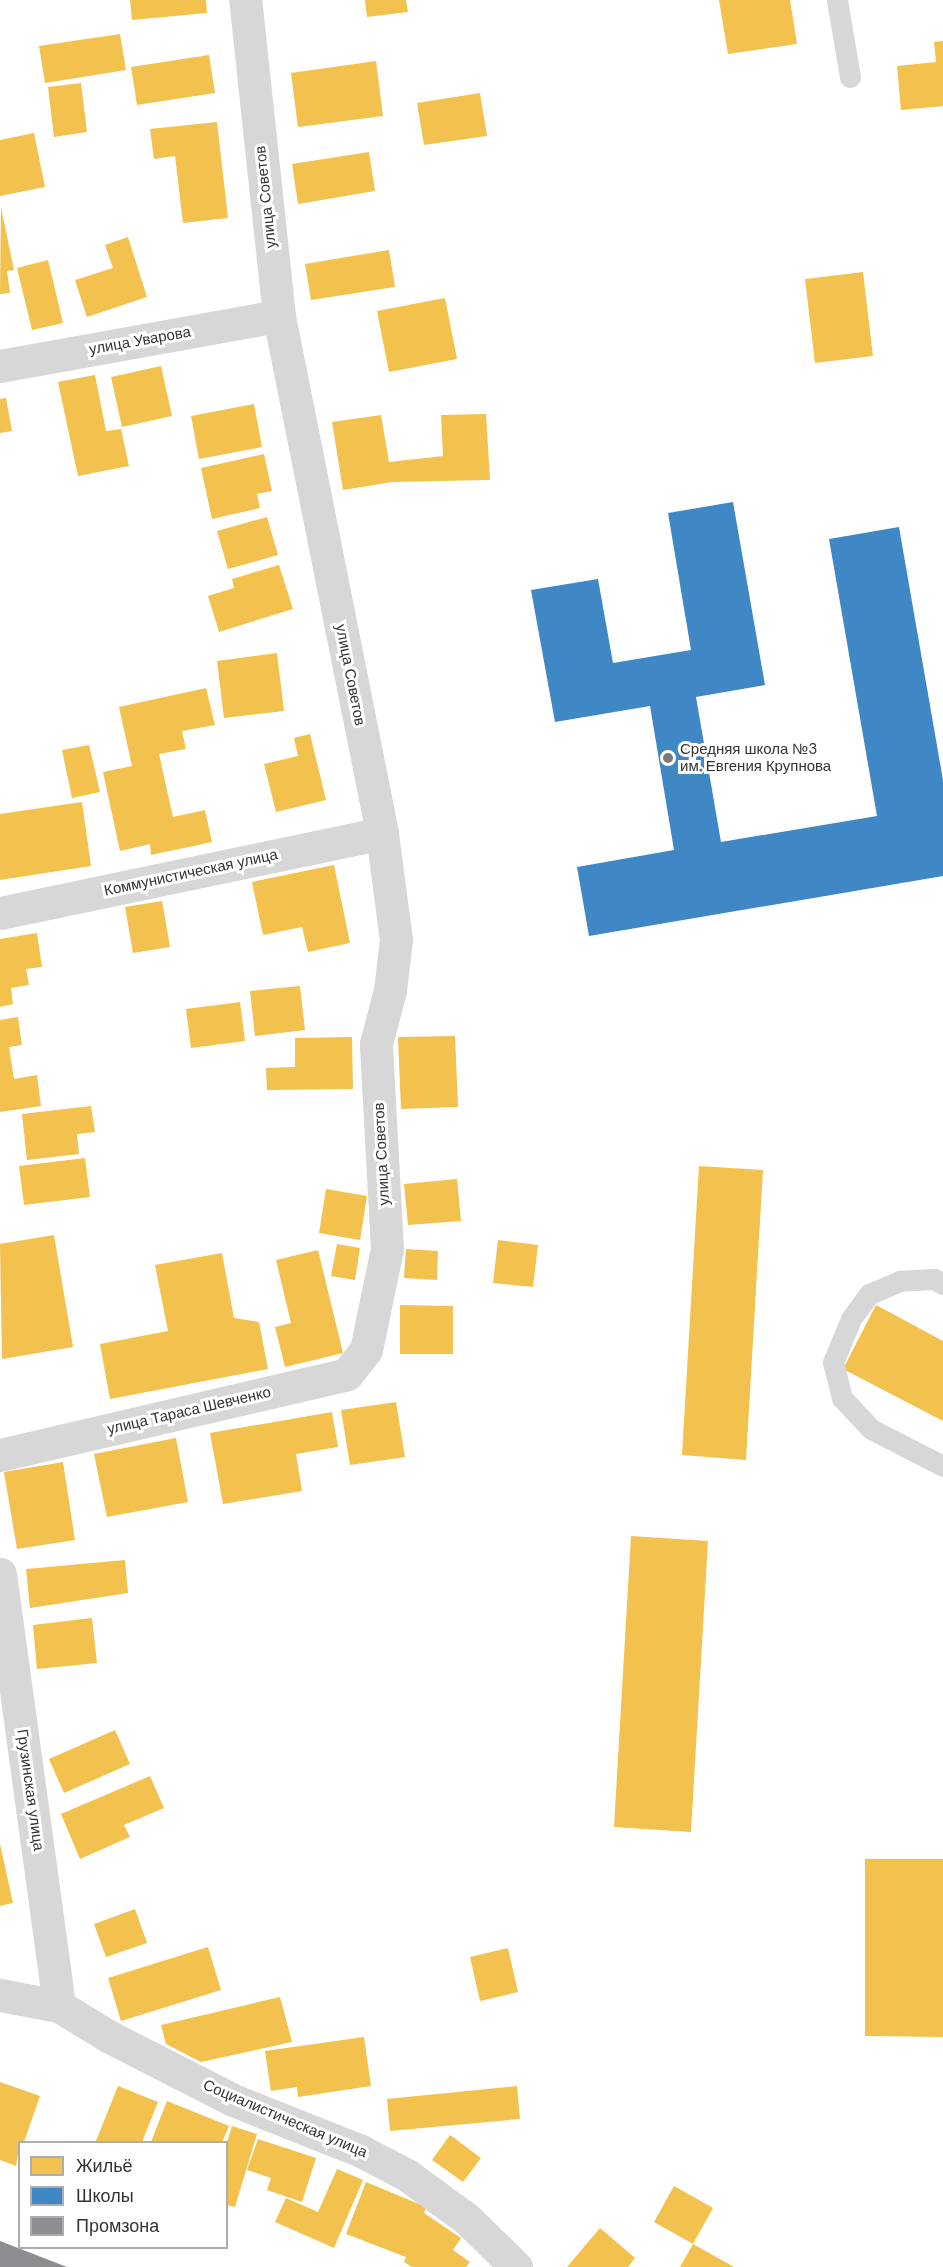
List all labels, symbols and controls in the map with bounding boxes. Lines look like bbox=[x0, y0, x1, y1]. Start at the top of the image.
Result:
street label: улица Советов bbox=[252, 145, 280, 249]
street label: улица Уварова bbox=[88, 323, 192, 359]
street label: улица Советов bbox=[331, 623, 369, 727]
place label: Средняя школа №3 им. Евгения Крупнова bbox=[680, 740, 831, 775]
marker: Средняя школа №3 им. Евгения Крупнова bbox=[661, 751, 675, 765]
street label: Коммунистическая улица bbox=[103, 846, 279, 900]
street label: улица Советов bbox=[370, 1102, 394, 1206]
street label: улица Тараса Шевченко bbox=[105, 1383, 273, 1439]
street label: Грузинская улица bbox=[13, 1728, 47, 1852]
street label: Социалистическая улица bbox=[200, 2076, 370, 2162]
legend bbox=[18, 2141, 228, 2249]
text: Жильё bbox=[76, 2154, 133, 2178]
text: Школы bbox=[76, 2184, 134, 2208]
text: Промзона bbox=[76, 2214, 159, 2238]

